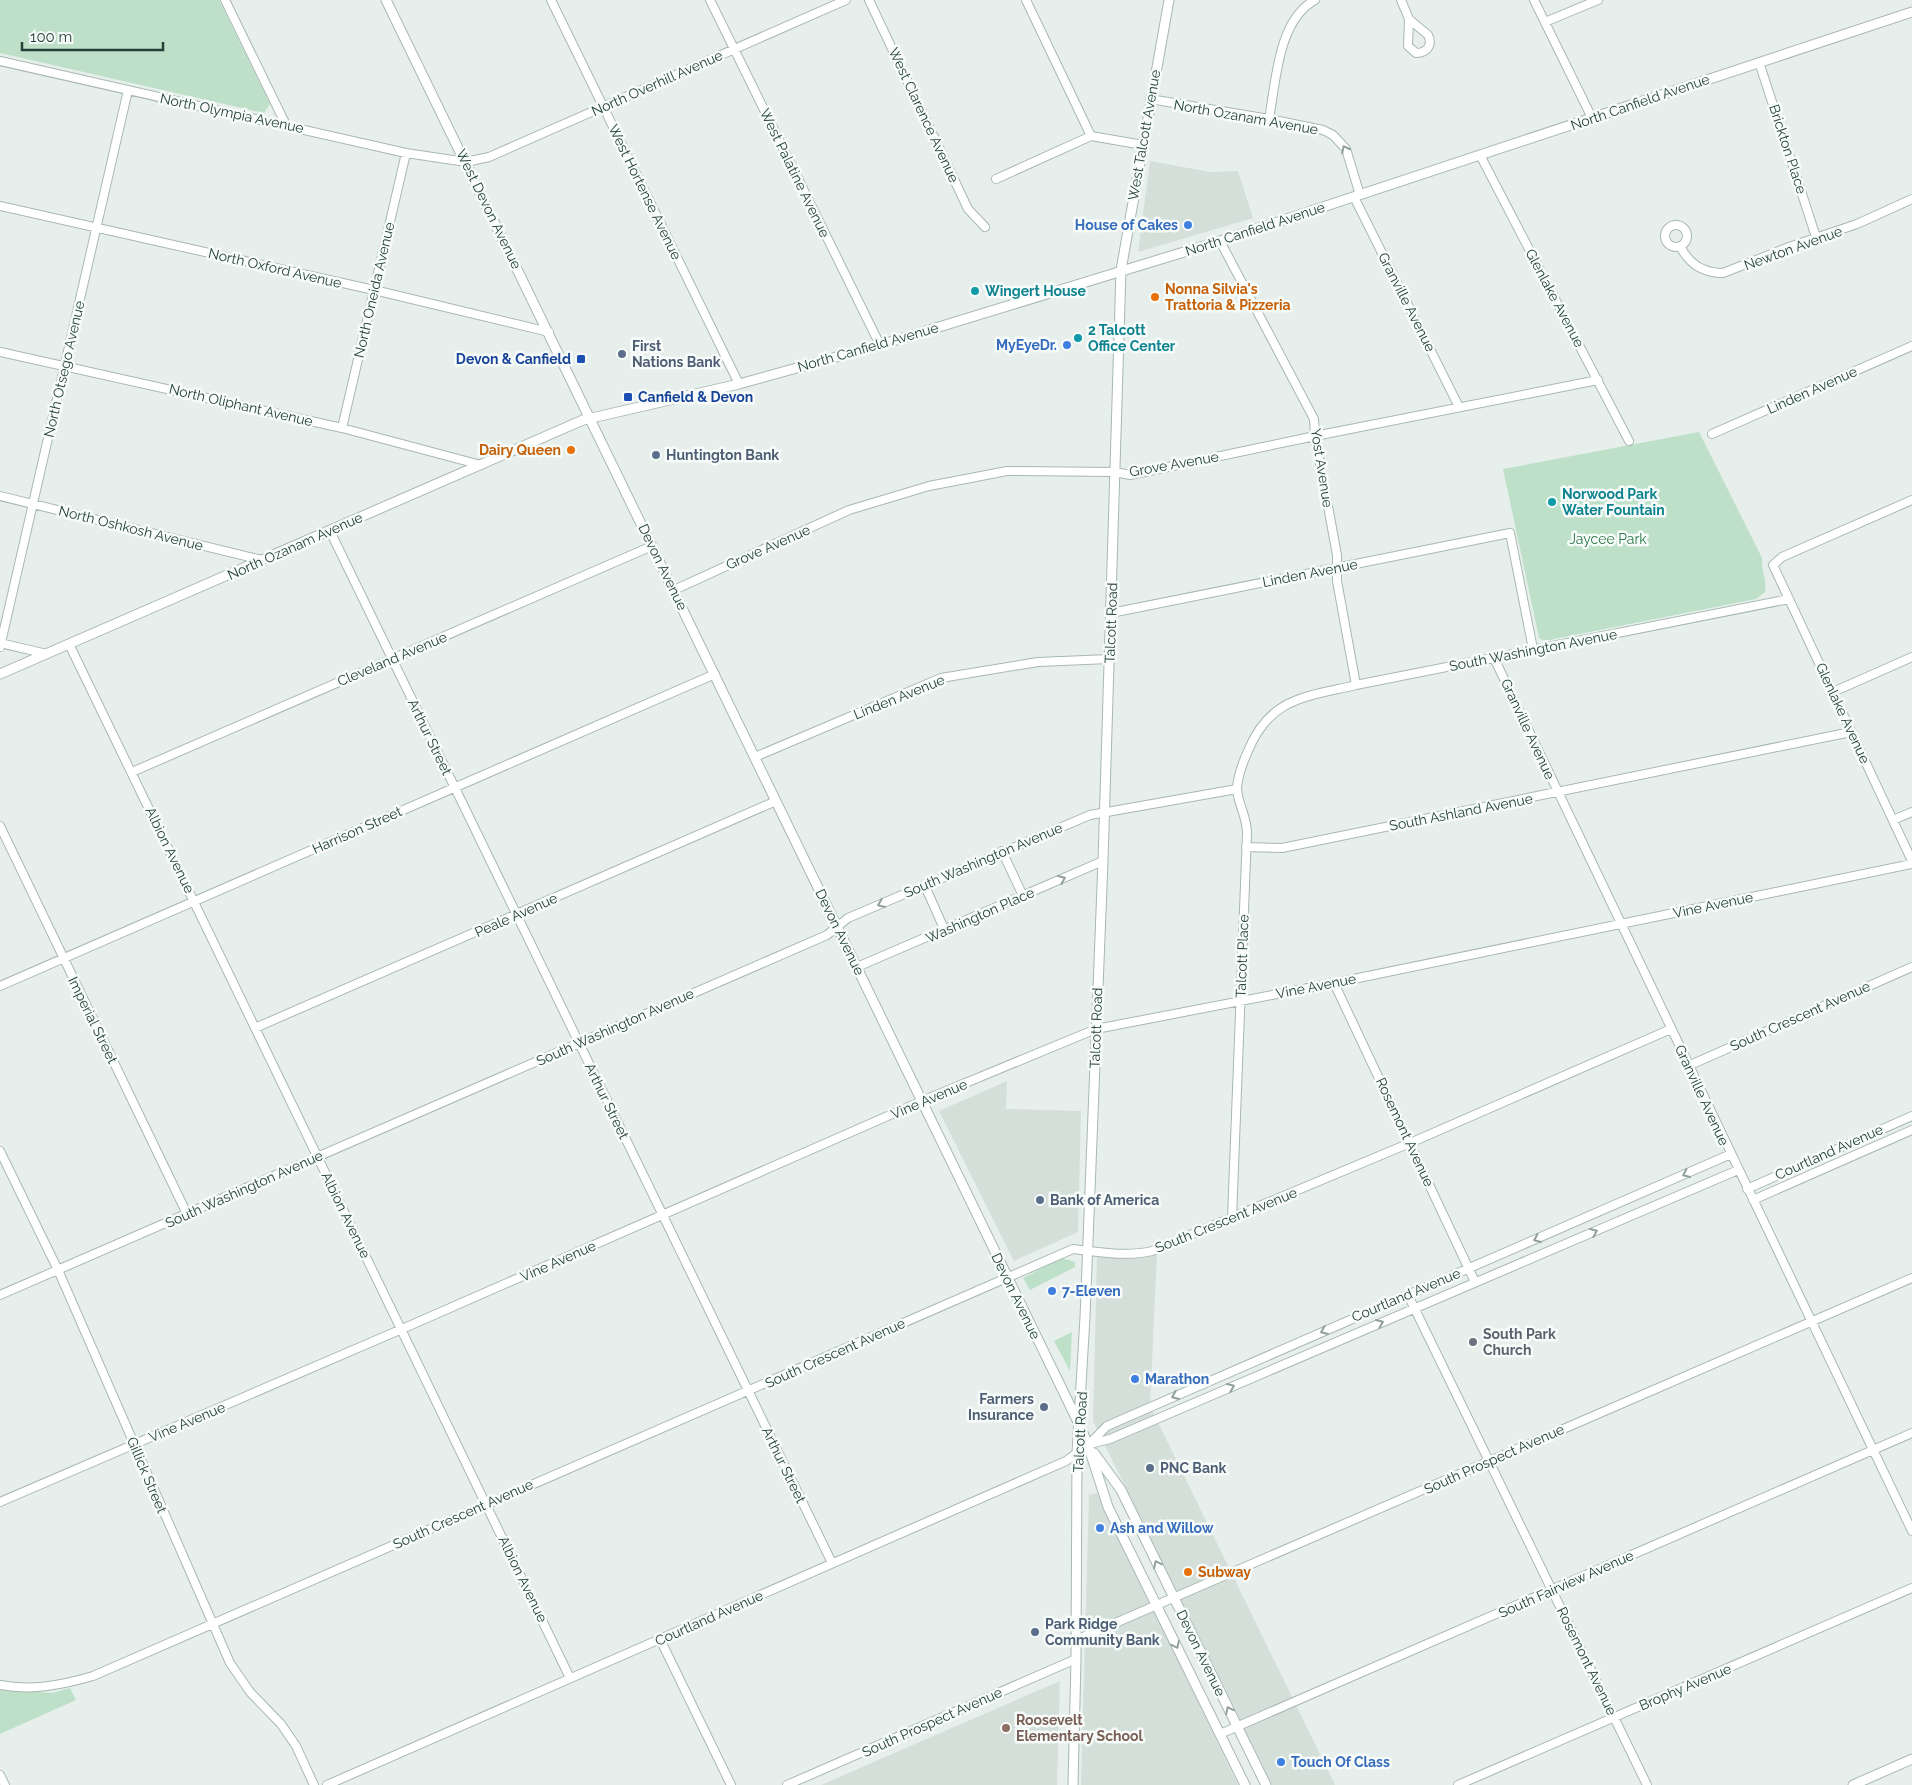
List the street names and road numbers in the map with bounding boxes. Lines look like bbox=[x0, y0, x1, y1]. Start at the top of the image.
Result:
street label: West Clarence Avenue bbox=[886, 45, 962, 185]
street label: North Overhill Avenue bbox=[589, 47, 725, 119]
street label: West Talcott Avenue bbox=[1125, 68, 1163, 202]
street label: North Canfield Avenue bbox=[1568, 71, 1712, 133]
street label: North Olympia Avenue bbox=[159, 90, 305, 136]
street label: North Ozanam Avenue bbox=[1173, 96, 1319, 138]
street label: Brickton Place bbox=[1766, 102, 1810, 196]
street label: West Palatine Avenue bbox=[757, 106, 833, 240]
street label: West Hortense Avenue bbox=[605, 122, 685, 262]
street label: West Devon Avenue bbox=[453, 147, 525, 271]
street label: North Canfield Avenue bbox=[1183, 199, 1327, 259]
street label: North Oneida Avenue bbox=[351, 221, 397, 359]
street label: Newton Avenue bbox=[1742, 223, 1844, 273]
street label: North Oxford Avenue bbox=[207, 245, 343, 291]
street label: Glenlake Avenue bbox=[1522, 246, 1588, 350]
street label: Granville Avenue bbox=[1375, 250, 1439, 354]
street label: North Otsego Avenue bbox=[40, 299, 88, 439]
street label: North Canfield Avenue bbox=[796, 319, 940, 375]
street label: Linden Avenue bbox=[1765, 363, 1859, 417]
street label: North Oliphant Avenue bbox=[167, 381, 315, 429]
street label: Yost Avenue bbox=[1308, 427, 1336, 509]
street label: Grove Avenue bbox=[1128, 448, 1220, 480]
street label: North Oshkosh Avenue bbox=[57, 502, 205, 554]
street label: North Ozanam Avenue bbox=[225, 509, 365, 583]
street label: Devon Avenue bbox=[635, 521, 691, 613]
street label: Grove Avenue bbox=[723, 521, 813, 573]
street label: Linden Avenue bbox=[1261, 556, 1359, 590]
street label: Talcott Road bbox=[1102, 582, 1120, 664]
street label: South Washington Avenue bbox=[1448, 626, 1618, 674]
street label: Cleveland Avenue bbox=[335, 629, 449, 689]
street label: Glenlake Avenue bbox=[1813, 660, 1873, 766]
street label: Linden Avenue bbox=[851, 671, 947, 723]
street label: Granville Avenue bbox=[1498, 676, 1558, 782]
street label: Arthur Street bbox=[405, 696, 455, 778]
street label: South Ashland Avenue bbox=[1388, 790, 1534, 834]
street label: Harrison Street bbox=[310, 803, 405, 857]
street label: Albion Avenue bbox=[142, 804, 198, 896]
street label: South Washington Avenue bbox=[901, 819, 1065, 901]
street label: Washington Place bbox=[923, 884, 1037, 946]
street label: Devon Avenue bbox=[812, 886, 868, 978]
street label: Vine Avenue bbox=[1672, 889, 1754, 921]
street label: Peale Avenue bbox=[472, 890, 560, 940]
street label: Talcott Place bbox=[1233, 914, 1251, 998]
street label: Vine Avenue bbox=[1275, 970, 1357, 1002]
street label: Imperial Street bbox=[65, 974, 121, 1066]
street label: South Crescent Avenue bbox=[1727, 978, 1873, 1054]
street label: South Washington Avenue bbox=[534, 985, 696, 1069]
street label: Talcott Road bbox=[1087, 987, 1105, 1069]
street label: Granville Avenue bbox=[1672, 1042, 1732, 1148]
street label: Arthur Street bbox=[582, 1060, 632, 1142]
street label: Rosemont Avenue bbox=[1373, 1075, 1437, 1189]
street label: Vine Avenue bbox=[889, 1076, 969, 1122]
street label: Courtland Avenue bbox=[1773, 1121, 1885, 1183]
street label: South Washington Avenue bbox=[163, 1147, 325, 1231]
street label: Albion Avenue bbox=[318, 1169, 374, 1261]
street label: South Crescent Avenue bbox=[1153, 1184, 1299, 1256]
street label: Vine Avenue bbox=[518, 1237, 598, 1285]
street label: Devon Avenue bbox=[988, 1250, 1044, 1342]
street label: Courtland Avenue bbox=[1349, 1265, 1463, 1325]
street label: South Crescent Avenue bbox=[762, 1315, 908, 1391]
street label: Talcott Road bbox=[1070, 1391, 1090, 1473]
street label: Vine Avenue bbox=[147, 1399, 227, 1445]
street label: South Prospect Avenue bbox=[1422, 1421, 1566, 1497]
street label: Arthur Street bbox=[759, 1424, 809, 1506]
street label: Gillick Street bbox=[124, 1434, 170, 1516]
street label: South Crescent Avenue bbox=[390, 1476, 536, 1552]
street label: Albion Avenue bbox=[495, 1533, 551, 1625]
street label: South Fairview Avenue bbox=[1496, 1547, 1636, 1621]
street label: Courtland Avenue bbox=[653, 1587, 765, 1649]
street label: Rosemont Avenue bbox=[1554, 1604, 1620, 1718]
street label: Devon Avenue bbox=[1173, 1607, 1229, 1699]
street label: Brophy Avenue bbox=[1637, 1660, 1733, 1714]
street label: South Prospect Avenue bbox=[860, 1684, 1004, 1760]

